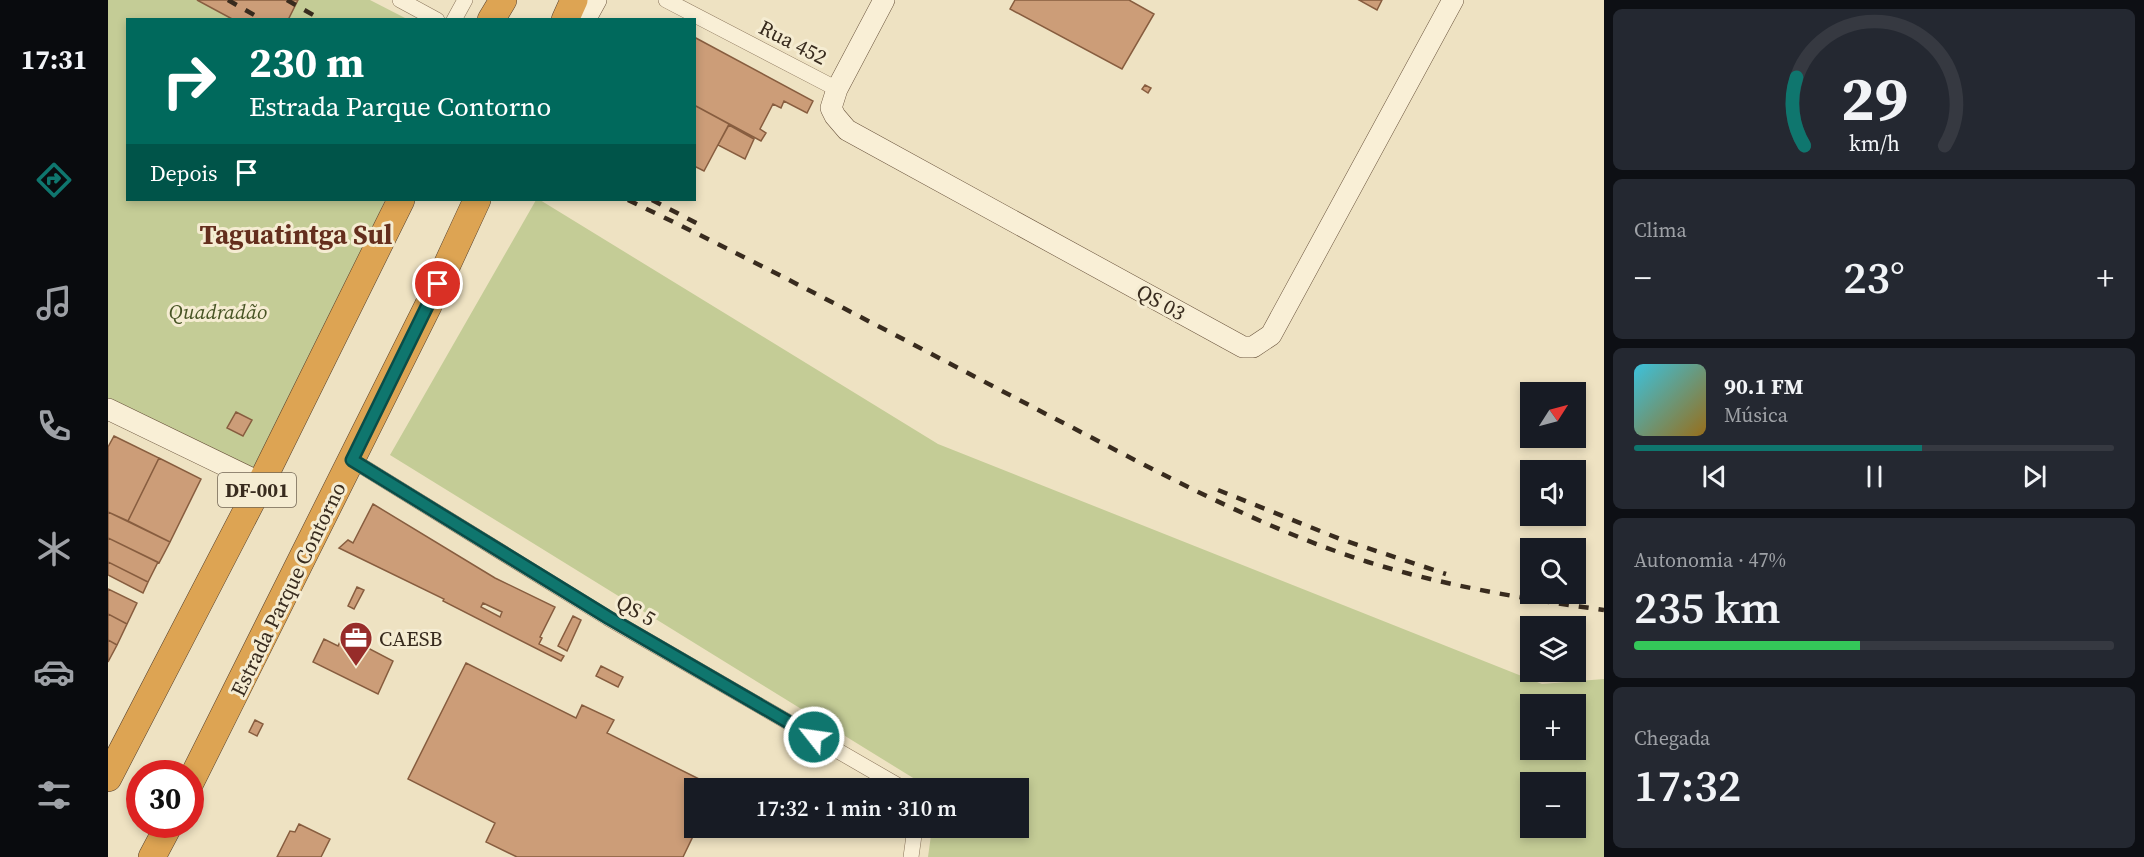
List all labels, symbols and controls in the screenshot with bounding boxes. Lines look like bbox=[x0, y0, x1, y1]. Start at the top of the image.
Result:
street label: Rua 452 bbox=[754, 13, 832, 71]
text: 230 m bbox=[249, 33, 364, 91]
text: 17:31 bbox=[21, 41, 87, 78]
icon: right bbox=[150, 42, 228, 120]
text: 29 bbox=[1840, 55, 1908, 141]
text: Estrada Parque Contorno bbox=[249, 88, 551, 125]
text: km/h bbox=[1848, 130, 1900, 159]
icon: arrive bbox=[230, 156, 263, 189]
text: Depois bbox=[150, 158, 218, 188]
icon: directions bbox=[33, 159, 75, 201]
district label: Taguatintga Sul bbox=[199, 216, 393, 253]
text: Clima bbox=[1634, 216, 1687, 244]
text: 23° bbox=[1843, 246, 1905, 308]
text: − bbox=[1634, 255, 1652, 300]
text: + bbox=[2097, 255, 2114, 300]
pin bbox=[412, 258, 463, 309]
icon: arrive bbox=[421, 267, 454, 300]
street label: QS 03 bbox=[1131, 277, 1191, 327]
icon: music bbox=[33, 282, 75, 324]
park label: Quadradão bbox=[169, 297, 267, 326]
text: 90.1 FM bbox=[1724, 371, 1803, 401]
north arrow bbox=[1520, 382, 1586, 448]
map controls bbox=[1520, 382, 1586, 838]
text: Música bbox=[1724, 401, 1788, 429]
icon: phone bbox=[33, 405, 75, 447]
button: sound bbox=[1520, 460, 1586, 526]
icon: previous bbox=[1698, 460, 1731, 493]
icon: pause bbox=[1858, 460, 1891, 493]
icon: next bbox=[2018, 460, 2051, 493]
road number: DF-001 bbox=[218, 473, 296, 507]
street label: Estrada Parque Contorno bbox=[223, 477, 353, 701]
icon: climate bbox=[33, 528, 75, 570]
button: search bbox=[1520, 538, 1586, 604]
text: Autonomia · 47% bbox=[1634, 546, 1786, 574]
text: 235 km bbox=[1634, 576, 1781, 638]
street label: QS 5 bbox=[611, 587, 661, 633]
button: layers bbox=[1520, 616, 1586, 682]
office icon: CAESB bbox=[338, 620, 374, 667]
place label: CAESB bbox=[379, 624, 442, 653]
icon: car bbox=[33, 651, 75, 693]
button: + bbox=[1520, 694, 1586, 760]
position arrow bbox=[782, 705, 846, 769]
text: Chegada bbox=[1634, 724, 1710, 752]
text: 17:32 bbox=[1634, 754, 1741, 816]
speed limit sign: 30 bbox=[126, 760, 204, 838]
button: − bbox=[1520, 772, 1586, 838]
icon: filters bbox=[33, 774, 75, 816]
text: 17:32 · 1 min · 310 m bbox=[756, 793, 957, 823]

